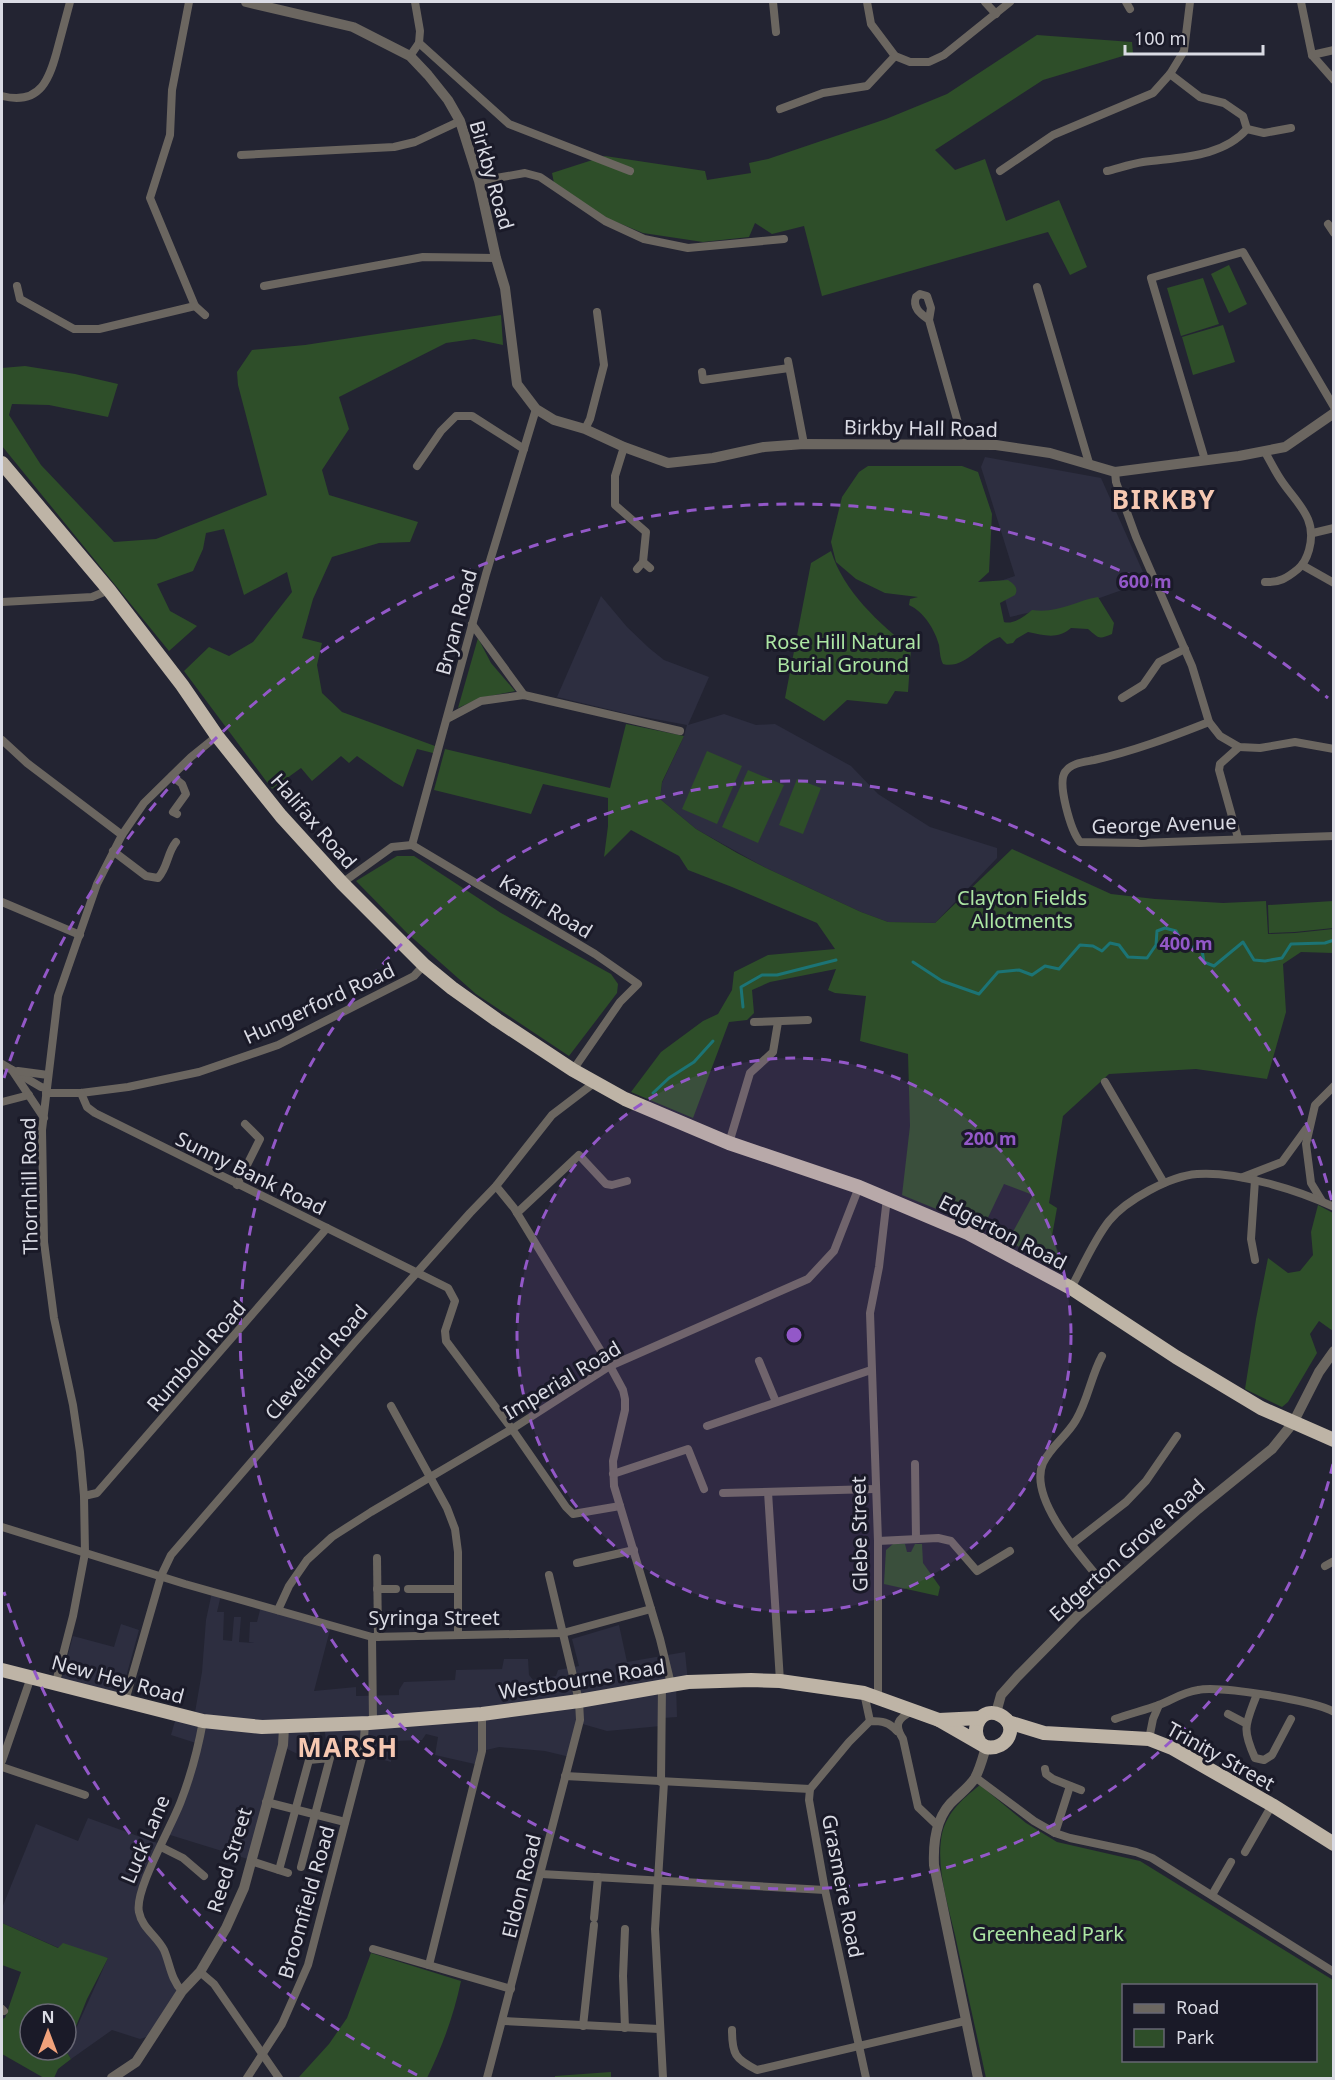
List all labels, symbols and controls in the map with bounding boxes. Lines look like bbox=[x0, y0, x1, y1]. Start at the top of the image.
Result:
scale bar bbox=[1125, 18, 1263, 56]
text: 100 m bbox=[1134, 26, 1186, 50]
street label: Birkby Road bbox=[464, 117, 520, 233]
street label: Birkby Hall Road bbox=[844, 413, 998, 443]
district label: BIRKBY bbox=[1112, 481, 1216, 517]
street label: Bryan Road bbox=[429, 566, 483, 678]
text: 600 m bbox=[1118, 569, 1172, 593]
park label: Rose Hill Natural Burial Ground bbox=[765, 628, 921, 678]
street label: Halifax Road bbox=[265, 767, 363, 875]
street label: George Avenue bbox=[1091, 808, 1237, 840]
street label: Kaffir Road bbox=[494, 868, 598, 944]
park label: Clayton Fields Allotments bbox=[957, 884, 1087, 934]
text: 400 m bbox=[1159, 931, 1213, 955]
street label: Hungerford Road bbox=[239, 956, 399, 1050]
street label: Thornhill Road bbox=[14, 1117, 44, 1255]
street label: Sunny Bank Road bbox=[171, 1125, 331, 1221]
text: 200 m bbox=[963, 1126, 1017, 1150]
street label: Edgerton Road bbox=[934, 1188, 1072, 1276]
street label: Rumbold Road bbox=[140, 1295, 252, 1417]
street label: Cleveland Road bbox=[258, 1299, 374, 1425]
centre of rings bbox=[784, 1325, 804, 1345]
street label: Imperial Road bbox=[498, 1334, 626, 1426]
street label: Edgerton Grove Road bbox=[1043, 1473, 1211, 1627]
street label: Glebe Street bbox=[844, 1476, 874, 1592]
street label: Syringa Street bbox=[368, 1604, 500, 1631]
street label: New Hey Road bbox=[49, 1648, 187, 1710]
street label: Westbourne Road bbox=[497, 1653, 667, 1705]
street label: Trinity Street bbox=[1162, 1715, 1280, 1797]
district label: MARSH bbox=[297, 1729, 399, 1765]
street label: Luck Lane bbox=[114, 1791, 176, 1887]
street label: Reed Street bbox=[200, 1804, 258, 1916]
street label: Grasmere Road bbox=[816, 1812, 870, 1960]
street label: Broomfield Road bbox=[271, 1822, 341, 1982]
street label: Eldon Road bbox=[495, 1831, 547, 1941]
park label: Greenhead Park bbox=[972, 1920, 1124, 1947]
legend bbox=[1122, 1984, 1317, 2062]
text: Road bbox=[1176, 1995, 1219, 2019]
north arrow bbox=[18, 2002, 78, 2062]
text: N bbox=[41, 2006, 55, 2028]
text: Park bbox=[1176, 2025, 1214, 2049]

